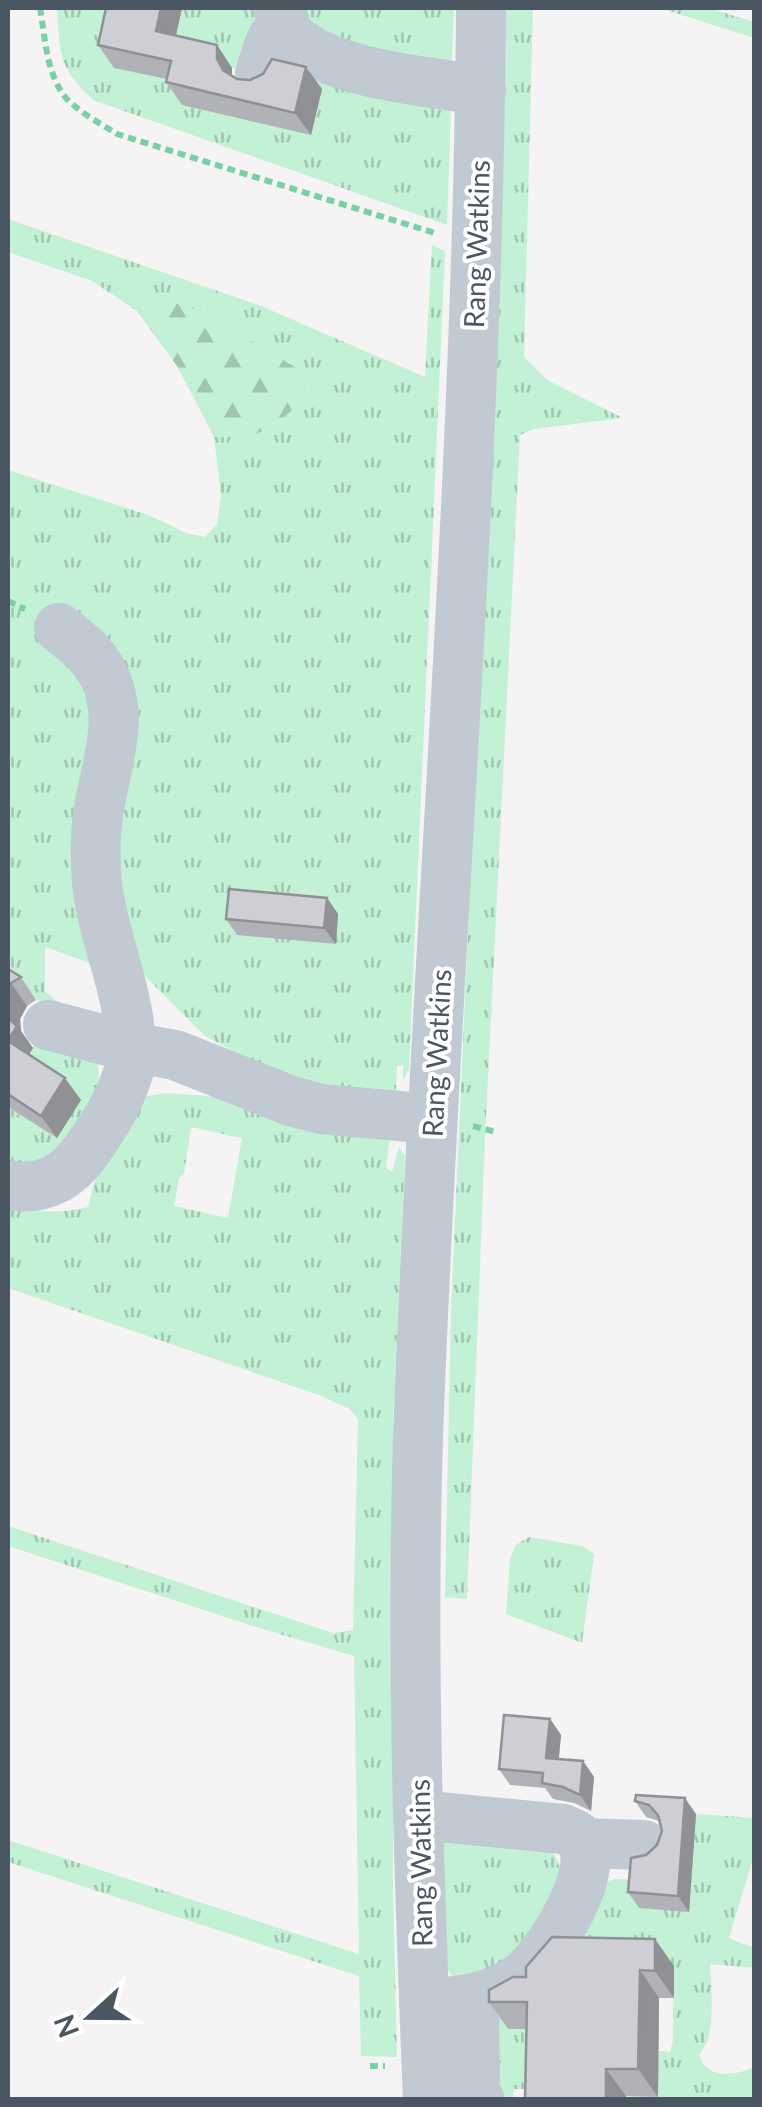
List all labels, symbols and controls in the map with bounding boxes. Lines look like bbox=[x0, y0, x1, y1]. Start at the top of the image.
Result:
street label: Rang Watkins bbox=[456, 159, 496, 329]
street label: Rang Watkins bbox=[415, 968, 457, 1138]
street label: Rang Watkins bbox=[402, 1779, 438, 1947]
north arrow bbox=[40, 1967, 140, 2067]
text: N bbox=[46, 2010, 85, 2042]

